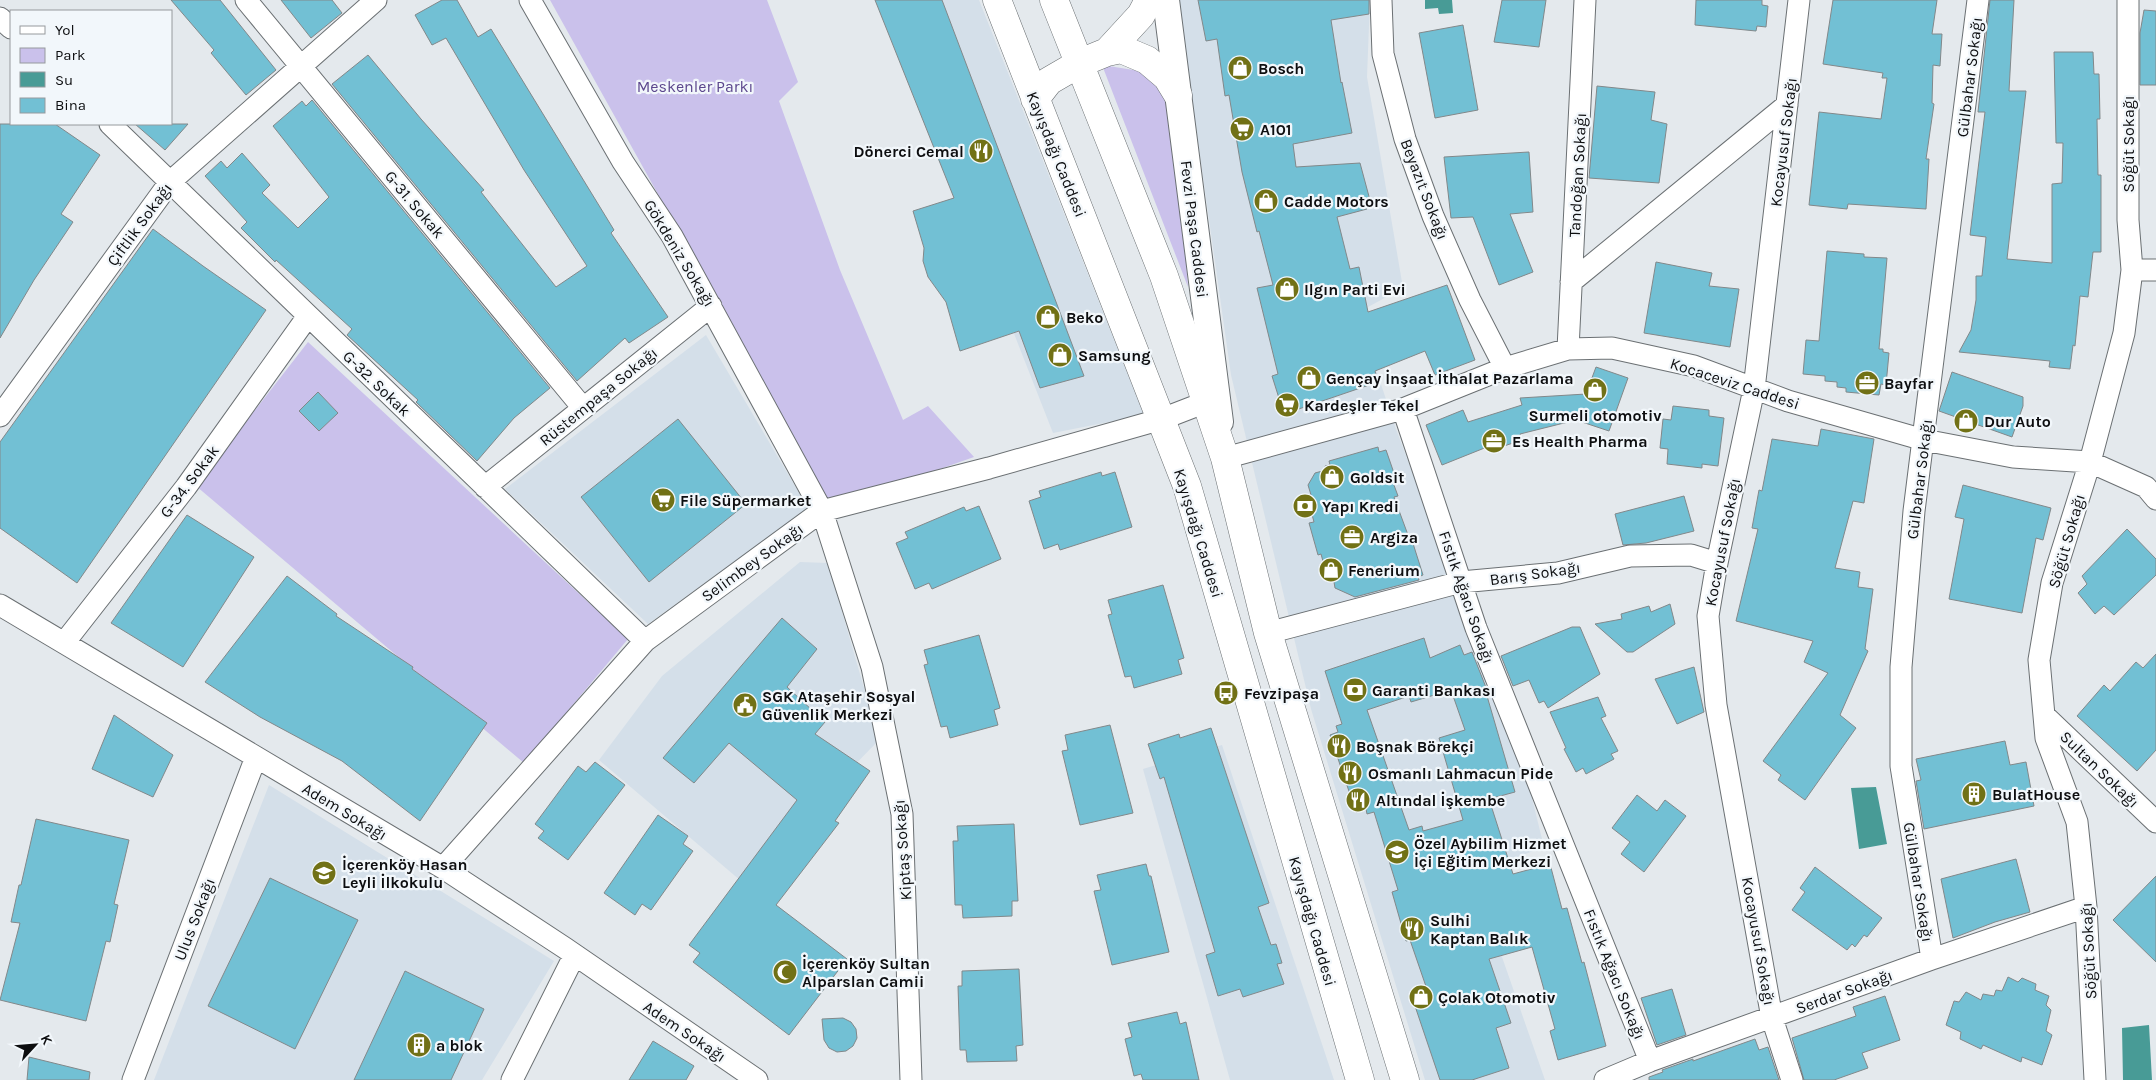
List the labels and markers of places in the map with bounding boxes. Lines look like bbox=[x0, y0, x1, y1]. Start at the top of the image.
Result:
shop icon: Bosch bbox=[1227, 55, 1253, 81]
place label: Bosch bbox=[1258, 59, 1304, 78]
supermarket icon: A101 bbox=[1229, 116, 1255, 142]
place label: A101 bbox=[1260, 120, 1292, 139]
restaurant icon: Dönerci Cemal bbox=[968, 138, 994, 164]
place label: Dönerci Cemal bbox=[853, 142, 964, 161]
shop icon: Cadde Motors bbox=[1253, 188, 1279, 214]
place label: Cadde Motors bbox=[1284, 192, 1389, 211]
shop icon: Ilgın Parti Evi bbox=[1274, 276, 1300, 302]
place label: Ilgın Parti Evi bbox=[1304, 280, 1406, 299]
shop icon: Beko bbox=[1035, 304, 1061, 330]
place label: Beko bbox=[1066, 308, 1103, 327]
shop icon: Samsung bbox=[1047, 342, 1073, 368]
place label: Samsung bbox=[1078, 346, 1151, 365]
shop icon: Gençay İnşaat İthalat Pazarlama bbox=[1296, 365, 1322, 391]
place label: Gençay İnşaat İthalat Pazarlama bbox=[1326, 369, 1574, 388]
office icon: Bayfar bbox=[1854, 370, 1880, 396]
place label: Bayfar bbox=[1884, 374, 1934, 393]
shop icon: Surmeli otomotiv bbox=[1582, 377, 1608, 403]
supermarket icon: Kardeşler Tekel bbox=[1274, 392, 1300, 418]
place label: Kardeşler Tekel bbox=[1304, 396, 1419, 415]
place label: Surmeli otomotiv bbox=[1529, 406, 1662, 425]
shop icon: Dur Auto bbox=[1953, 408, 1979, 434]
place label: Dur Auto bbox=[1984, 412, 2051, 431]
office icon: Es Health Pharma bbox=[1481, 428, 1507, 454]
place label: Es Health Pharma bbox=[1512, 432, 1648, 451]
shop icon: Goldsit bbox=[1319, 464, 1345, 490]
place label: Goldsit bbox=[1350, 468, 1405, 487]
supermarket icon: File Süpermarket bbox=[650, 487, 676, 513]
place label: File Süpermarket bbox=[680, 491, 811, 510]
bank icon: Yapı Kredi bbox=[1292, 493, 1318, 519]
place label: Yapı Kredi bbox=[1322, 497, 1399, 516]
office icon: Argiza bbox=[1339, 524, 1365, 550]
place label: Argiza bbox=[1370, 528, 1418, 547]
shop icon: Fenerium bbox=[1318, 557, 1344, 583]
place label: Fenerium bbox=[1348, 561, 1420, 580]
bank icon: Garanti Bankası bbox=[1342, 677, 1368, 703]
bus stop icon: Fevzipaşa bbox=[1213, 680, 1239, 706]
place label: Garanti Bankası bbox=[1372, 681, 1496, 700]
place label: Fevzipaşa bbox=[1244, 684, 1319, 703]
place label: SGK Ataşehir Sosyal Güvenlik Merkezi bbox=[762, 687, 915, 724]
public building icon: SGK Ataşehir Sosyal Güvenlik Merkezi bbox=[732, 692, 758, 718]
restaurant icon: Boşnak Börekçi bbox=[1326, 733, 1352, 759]
place label: Boşnak Börekçi bbox=[1356, 737, 1474, 756]
restaurant icon: Osmanlı Lahmacun Pide bbox=[1337, 760, 1363, 786]
place label: Osmanlı Lahmacun Pide bbox=[1368, 764, 1553, 783]
building icon: BulatHouse bbox=[1961, 781, 1987, 807]
place label: BulatHouse bbox=[1992, 785, 2080, 804]
restaurant icon: Altındal İşkembe bbox=[1345, 787, 1371, 813]
place label: Altındal İşkembe bbox=[1376, 791, 1505, 810]
place label: Özel Aybilim Hizmet İçi Eğitim Merkezi bbox=[1414, 834, 1567, 871]
school or university icon: Özel Aybilim Hizmet İçi Eğitim Merkezi bbox=[1384, 839, 1410, 865]
place label: İçerenköy Hasan Leyli İlkokulu bbox=[342, 855, 468, 892]
school or university icon: İçerenköy Hasan Leyli İlkokulu bbox=[311, 860, 337, 886]
place label: Sulhi Kaptan Balık bbox=[1430, 911, 1529, 948]
restaurant icon: Sulhi Kaptan Balık bbox=[1399, 916, 1425, 942]
place label: İçerenköy Sultan Alparslan Camii bbox=[802, 954, 930, 991]
mosque icon: İçerenköy Sultan Alparslan Camii bbox=[772, 959, 798, 985]
shop icon: Çolak Otomotiv bbox=[1408, 984, 1434, 1010]
place label: Çolak Otomotiv bbox=[1438, 988, 1556, 1007]
building icon: a blok bbox=[406, 1032, 432, 1058]
place label: a blok bbox=[436, 1036, 483, 1055]

